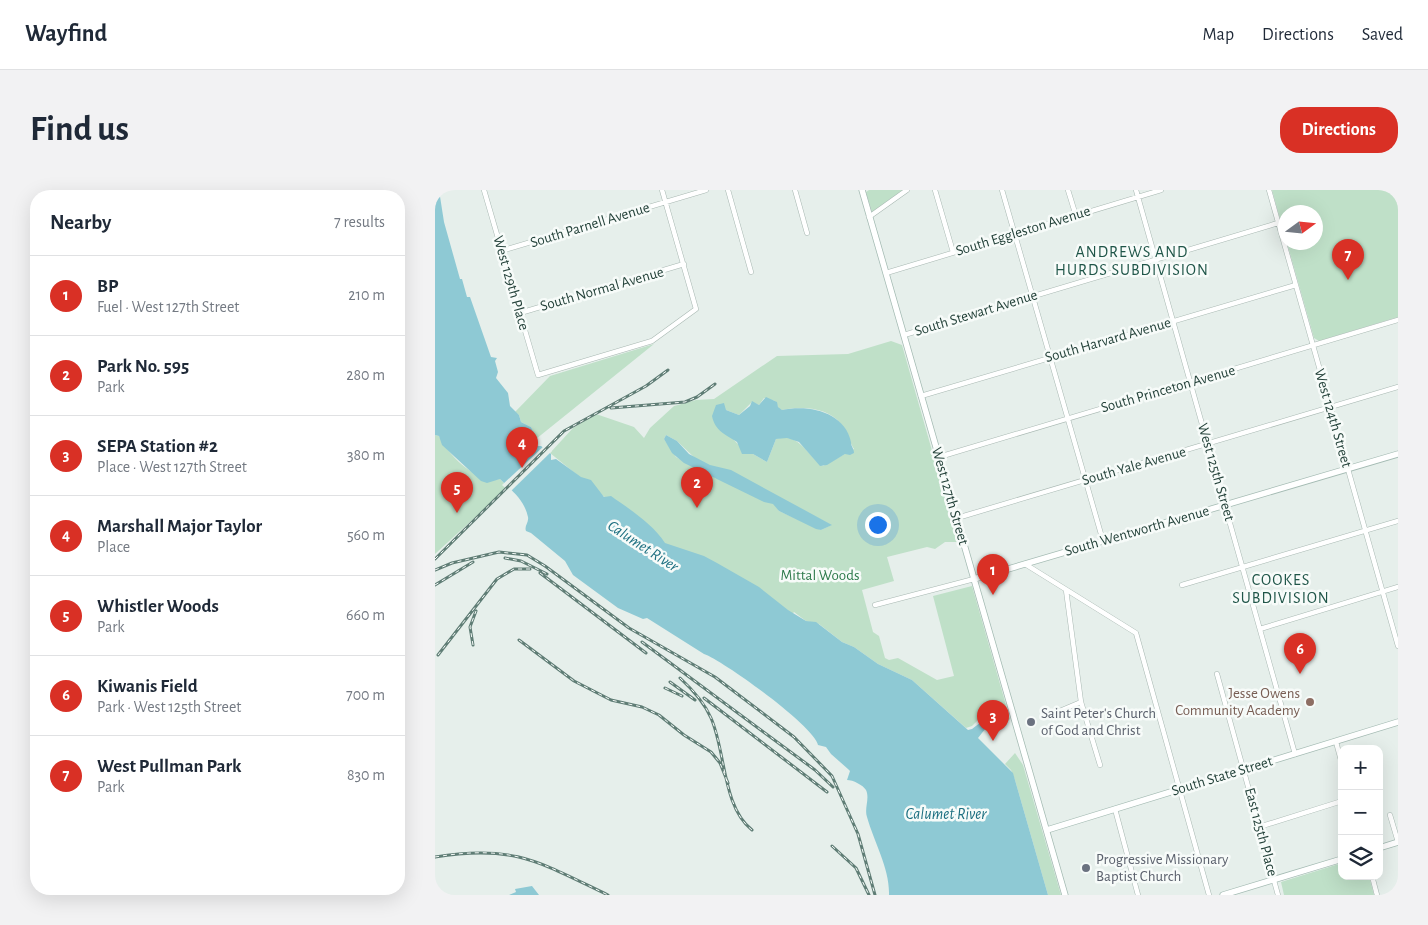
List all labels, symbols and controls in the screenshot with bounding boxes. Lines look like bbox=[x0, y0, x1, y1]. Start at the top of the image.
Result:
text: Wayfind bbox=[25, 22, 107, 46]
text: Map bbox=[1203, 26, 1234, 44]
text: Directions bbox=[1262, 26, 1334, 44]
text: Saved bbox=[1362, 26, 1403, 44]
button: Directions bbox=[1280, 107, 1398, 153]
text: Find us bbox=[30, 112, 129, 147]
street label: South Parnell Avenue bbox=[528, 200, 652, 250]
street label: South Eggleston Avenue bbox=[954, 203, 1092, 259]
north arrow bbox=[1278, 205, 1323, 250]
text: Nearby bbox=[50, 212, 111, 233]
text: 7 results bbox=[334, 214, 385, 230]
street label: West 129th Place bbox=[490, 234, 532, 332]
pin: 7 bbox=[1332, 239, 1364, 280]
district label: ANDREWS AND HURDS SUBDIVISION bbox=[1055, 244, 1209, 278]
street label: South Normal Avenue bbox=[539, 264, 666, 314]
text: BP bbox=[97, 277, 119, 296]
text: 1 bbox=[63, 287, 69, 303]
text: 210 m bbox=[348, 287, 385, 303]
street label: South Stewart Avenue bbox=[913, 287, 1039, 339]
text: Fuel · West 127th Street bbox=[97, 299, 239, 315]
street label: South Harvard Avenue bbox=[1043, 315, 1173, 365]
text: Park No. 595 bbox=[97, 357, 189, 376]
street label: South Princeton Avenue bbox=[1099, 363, 1237, 415]
text: 2 bbox=[62, 367, 70, 383]
text: 280 m bbox=[346, 367, 385, 383]
street label: West 124th Street bbox=[1312, 367, 1354, 469]
text: Park bbox=[97, 379, 125, 395]
street label: West 125th Street bbox=[1195, 421, 1237, 523]
pin: 4 bbox=[506, 427, 538, 468]
text: SEPA Station #2 bbox=[97, 437, 218, 456]
street label: South Yale Avenue bbox=[1080, 444, 1188, 488]
street label: West 127th Street bbox=[929, 445, 971, 547]
text: 3 bbox=[63, 447, 69, 463]
text: 380 m bbox=[347, 447, 385, 463]
text: Place · West 127th Street bbox=[97, 459, 247, 475]
pin: 2 bbox=[681, 467, 713, 508]
pin: 5 bbox=[441, 472, 473, 513]
street label: South Wentworth Avenue bbox=[1063, 503, 1211, 559]
your location bbox=[865, 512, 891, 538]
text: Marshall Major Taylor bbox=[97, 517, 262, 536]
water label: Calumet River bbox=[605, 517, 682, 575]
text: 4 bbox=[62, 527, 70, 543]
text: 560 m bbox=[347, 527, 385, 543]
text: Place bbox=[97, 539, 130, 555]
pin: 1 bbox=[977, 554, 1009, 595]
park label: Mittal Woods bbox=[781, 568, 859, 583]
district label: COOKES SUBDIVISION bbox=[1232, 572, 1330, 606]
text: Whistler Woods bbox=[97, 597, 219, 616]
text: 5 bbox=[63, 607, 69, 623]
text: 660 m bbox=[346, 607, 385, 623]
text: Park bbox=[97, 619, 125, 635]
pin: 6 bbox=[1284, 633, 1316, 674]
text: Kiwanis Field bbox=[97, 677, 198, 696]
place label: Jesse Owens Community Academy bbox=[1175, 686, 1301, 718]
text: 6 bbox=[62, 687, 70, 703]
text: 700 m bbox=[346, 687, 385, 703]
marker: Jesse Owens Community Academy bbox=[1304, 696, 1316, 708]
text: Park · West 125th Street bbox=[97, 699, 241, 715]
pin: 3 bbox=[977, 700, 1009, 741]
place label: Saint Peter's Church of God and Christ bbox=[1041, 706, 1156, 738]
marker: Saint Peter's Church of God and Christ bbox=[1025, 716, 1037, 728]
map controls bbox=[1338, 745, 1383, 880]
button: + bbox=[1338, 745, 1383, 790]
street label: South State Street bbox=[1170, 753, 1275, 799]
text: West Pullman Park bbox=[97, 757, 241, 776]
text: 7 bbox=[63, 767, 69, 783]
text: 830 m bbox=[347, 767, 385, 783]
text: Park bbox=[97, 779, 125, 795]
street label: East 125th Place bbox=[1242, 786, 1280, 878]
button: − bbox=[1338, 790, 1383, 835]
water label: Calumet River bbox=[906, 806, 987, 822]
button: layers bbox=[1338, 835, 1383, 880]
place label: Progressive Missionary Baptist Church bbox=[1096, 852, 1229, 884]
marker: Progressive Missionary Baptist Church bbox=[1080, 862, 1092, 874]

